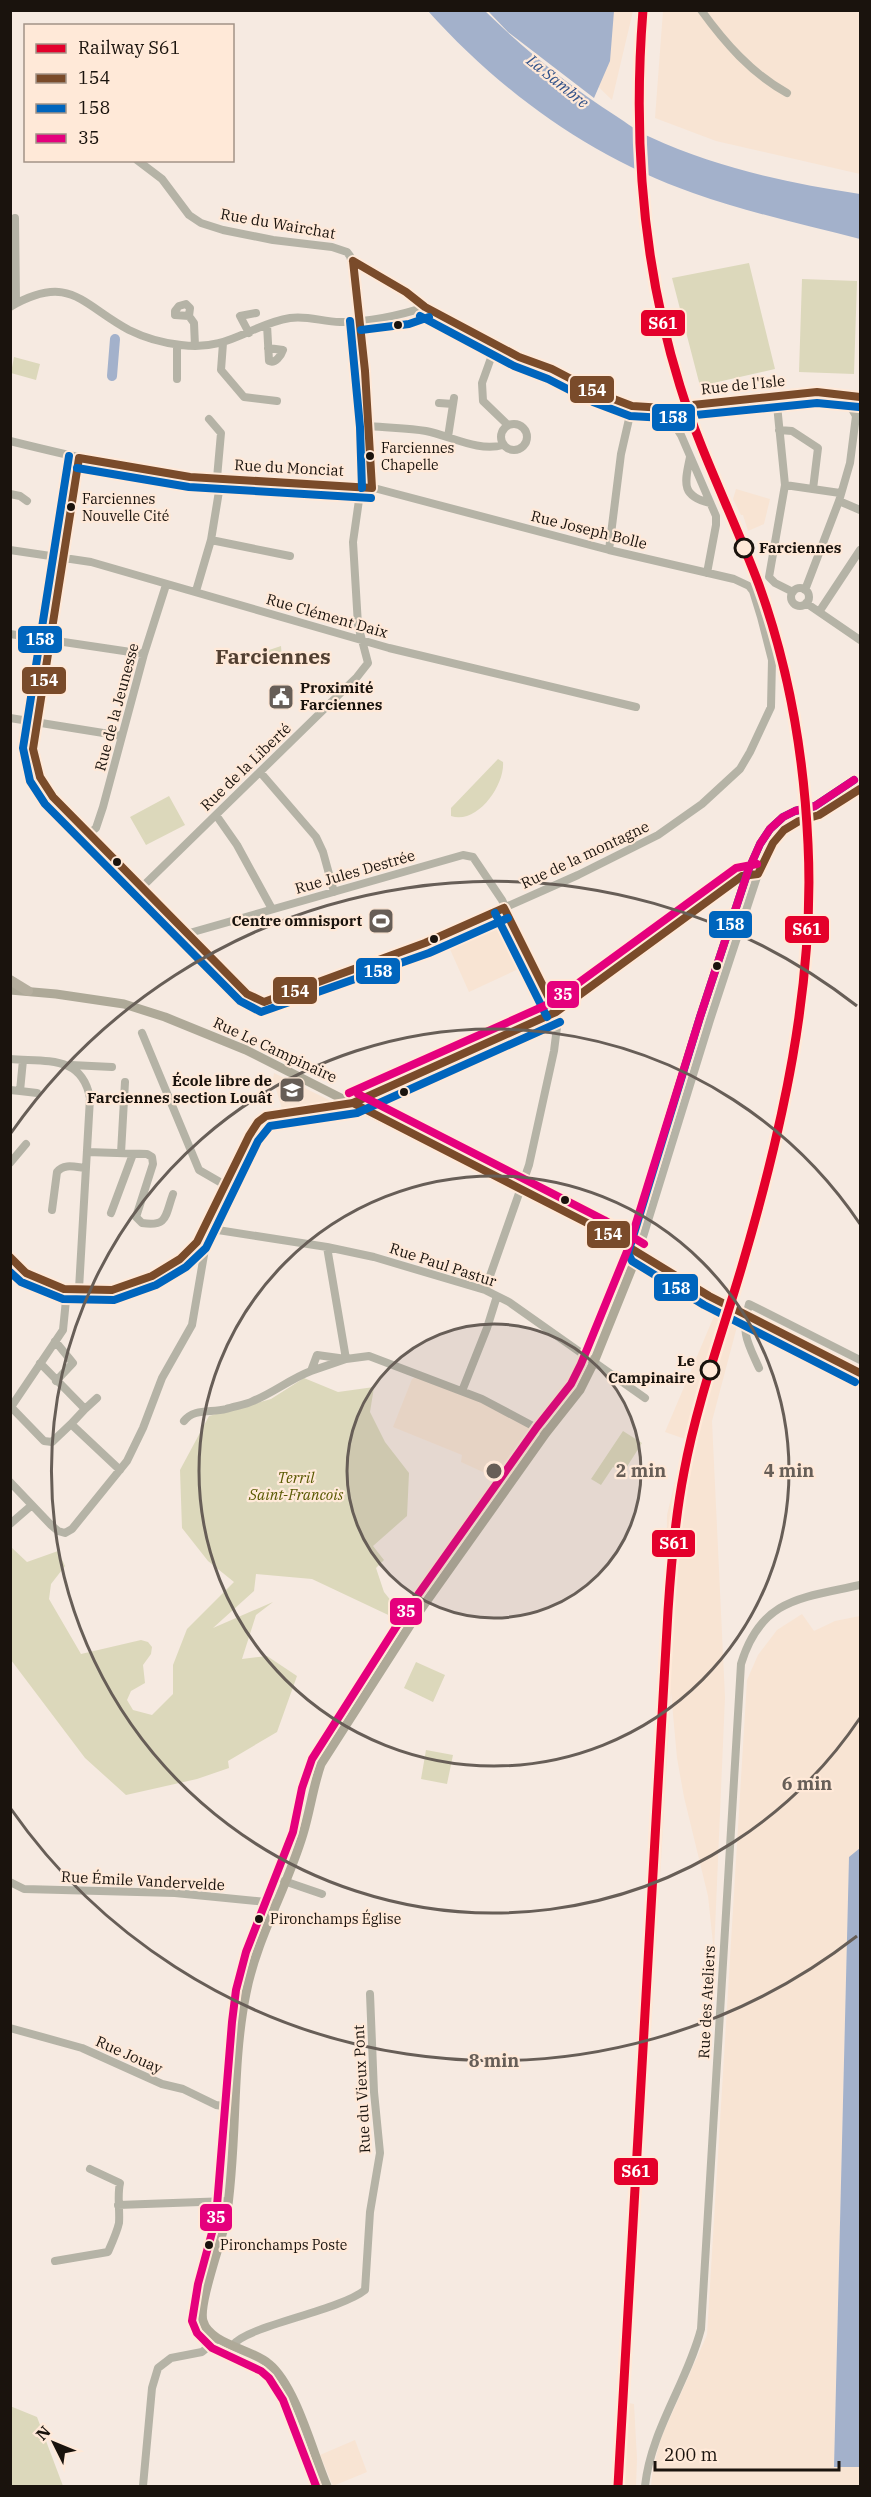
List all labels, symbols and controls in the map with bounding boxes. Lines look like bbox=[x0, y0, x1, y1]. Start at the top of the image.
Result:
legend bbox=[24, 24, 234, 162]
text: Railway S61 bbox=[78, 36, 180, 59]
water label: La Sambre bbox=[522, 49, 593, 112]
text: 154 bbox=[78, 66, 110, 89]
text: 158 bbox=[78, 96, 110, 119]
text: 35 bbox=[78, 126, 100, 149]
street label: Rue du Wairchat bbox=[219, 204, 337, 243]
line badge: S61 bbox=[640, 309, 686, 337]
text: S61 bbox=[648, 313, 678, 333]
unlabelled marker bbox=[392, 319, 404, 331]
street label: Rue de l'Isle bbox=[700, 371, 786, 398]
line badge: 154 bbox=[569, 375, 615, 404]
text: 154 bbox=[578, 380, 607, 400]
line badge: 158 bbox=[651, 403, 696, 432]
text: 158 bbox=[659, 407, 688, 427]
place label: Farciennes Chapelle bbox=[381, 439, 455, 474]
marker: Farciennes Chapelle bbox=[364, 450, 376, 462]
street label: Rue du Monciat bbox=[234, 455, 344, 480]
place label: Farciennes Nouvelle Cité bbox=[82, 490, 169, 525]
marker: Farciennes Nouvelle Cité bbox=[65, 501, 77, 513]
street label: Rue Joseph Bolle bbox=[529, 506, 649, 553]
marker: Farciennes bbox=[734, 538, 754, 558]
place label: Farciennes bbox=[759, 538, 841, 557]
street label: Rue Clément Daix bbox=[264, 589, 390, 642]
line badge: 158 bbox=[17, 625, 63, 654]
text: 158 bbox=[26, 629, 55, 649]
street label: Rue de la Jeunesse bbox=[90, 641, 143, 773]
district label: Farciennes bbox=[215, 642, 331, 670]
line badge: 154 bbox=[21, 666, 67, 695]
text: 154 bbox=[30, 670, 59, 690]
place label: Proximité Farciennes bbox=[300, 678, 382, 714]
public building icon: Proximité Farciennes bbox=[266, 682, 296, 712]
street label: Rue de la Liberté bbox=[196, 719, 295, 815]
street label: Rue de la montagne bbox=[518, 817, 652, 893]
street label: Rue Jules Destrée bbox=[293, 845, 417, 898]
unlabelled marker bbox=[111, 856, 123, 868]
sports icon: Centre omnisport bbox=[366, 906, 396, 936]
line badge: 158 bbox=[708, 910, 753, 939]
place label: Centre omnisport bbox=[231, 911, 362, 930]
text: 158 bbox=[716, 914, 745, 934]
line badge: S61 bbox=[784, 915, 830, 944]
text: S61 bbox=[792, 919, 822, 939]
unlabelled marker bbox=[428, 933, 440, 945]
line badge: 158 bbox=[355, 957, 401, 985]
unlabelled marker bbox=[711, 960, 723, 972]
text: 158 bbox=[364, 961, 393, 981]
line badge: 154 bbox=[272, 976, 318, 1005]
line badge: 35 bbox=[546, 980, 580, 1009]
text: 154 bbox=[281, 981, 310, 1001]
text: 35 bbox=[553, 984, 573, 1004]
street label: Rue Le Campinaire bbox=[210, 1013, 340, 1087]
place label: École libre de Farciennes section Louât bbox=[87, 1071, 272, 1107]
school or university icon: École libre de Farciennes section Louât bbox=[277, 1075, 307, 1105]
unlabelled marker bbox=[398, 1086, 410, 1098]
unlabelled marker bbox=[559, 1194, 571, 1206]
line badge: 154 bbox=[586, 1220, 631, 1249]
text: 154 bbox=[594, 1224, 623, 1244]
street label: Rue Paul Pastur bbox=[387, 1238, 499, 1291]
line badge: 158 bbox=[653, 1273, 699, 1302]
text: 158 bbox=[662, 1278, 691, 1298]
place label: Le Campinaire bbox=[608, 1351, 695, 1387]
marker: Le Campinaire bbox=[700, 1360, 720, 1380]
text: 2 min bbox=[616, 1459, 666, 1482]
text: 4 min bbox=[764, 1459, 814, 1482]
centre of rings bbox=[484, 1461, 504, 1481]
park label: Terril Saint-Francois bbox=[248, 1468, 344, 1504]
line badge: S61 bbox=[651, 1529, 696, 1558]
text: S61 bbox=[659, 1533, 689, 1553]
line badge: 35 bbox=[389, 1597, 423, 1626]
text: 35 bbox=[396, 1601, 416, 1621]
text: 6 min bbox=[782, 1772, 832, 1795]
street label: Rue Émile Vandervelde bbox=[61, 1867, 225, 1894]
place label: Pironchamps Église bbox=[270, 1909, 401, 1928]
marker: Pironchamps Église bbox=[253, 1913, 265, 1925]
street label: Rue des Ateliers bbox=[694, 1945, 719, 2059]
street label: Rue du Vieux Pont bbox=[349, 2024, 374, 2154]
street label: Rue Jouay bbox=[93, 2031, 166, 2078]
text: 8 min bbox=[469, 2049, 519, 2072]
line badge: S61 bbox=[613, 2157, 659, 2186]
text: S61 bbox=[621, 2161, 651, 2181]
line badge: 35 bbox=[199, 2203, 233, 2232]
text: 35 bbox=[206, 2207, 226, 2227]
place label: Pironchamps Poste bbox=[220, 2236, 347, 2254]
marker: Pironchamps Poste bbox=[203, 2239, 215, 2251]
north arrow bbox=[24, 2413, 84, 2473]
text: N bbox=[31, 2421, 55, 2444]
scale bar bbox=[655, 2434, 840, 2472]
text: 200 m bbox=[664, 2443, 718, 2466]

